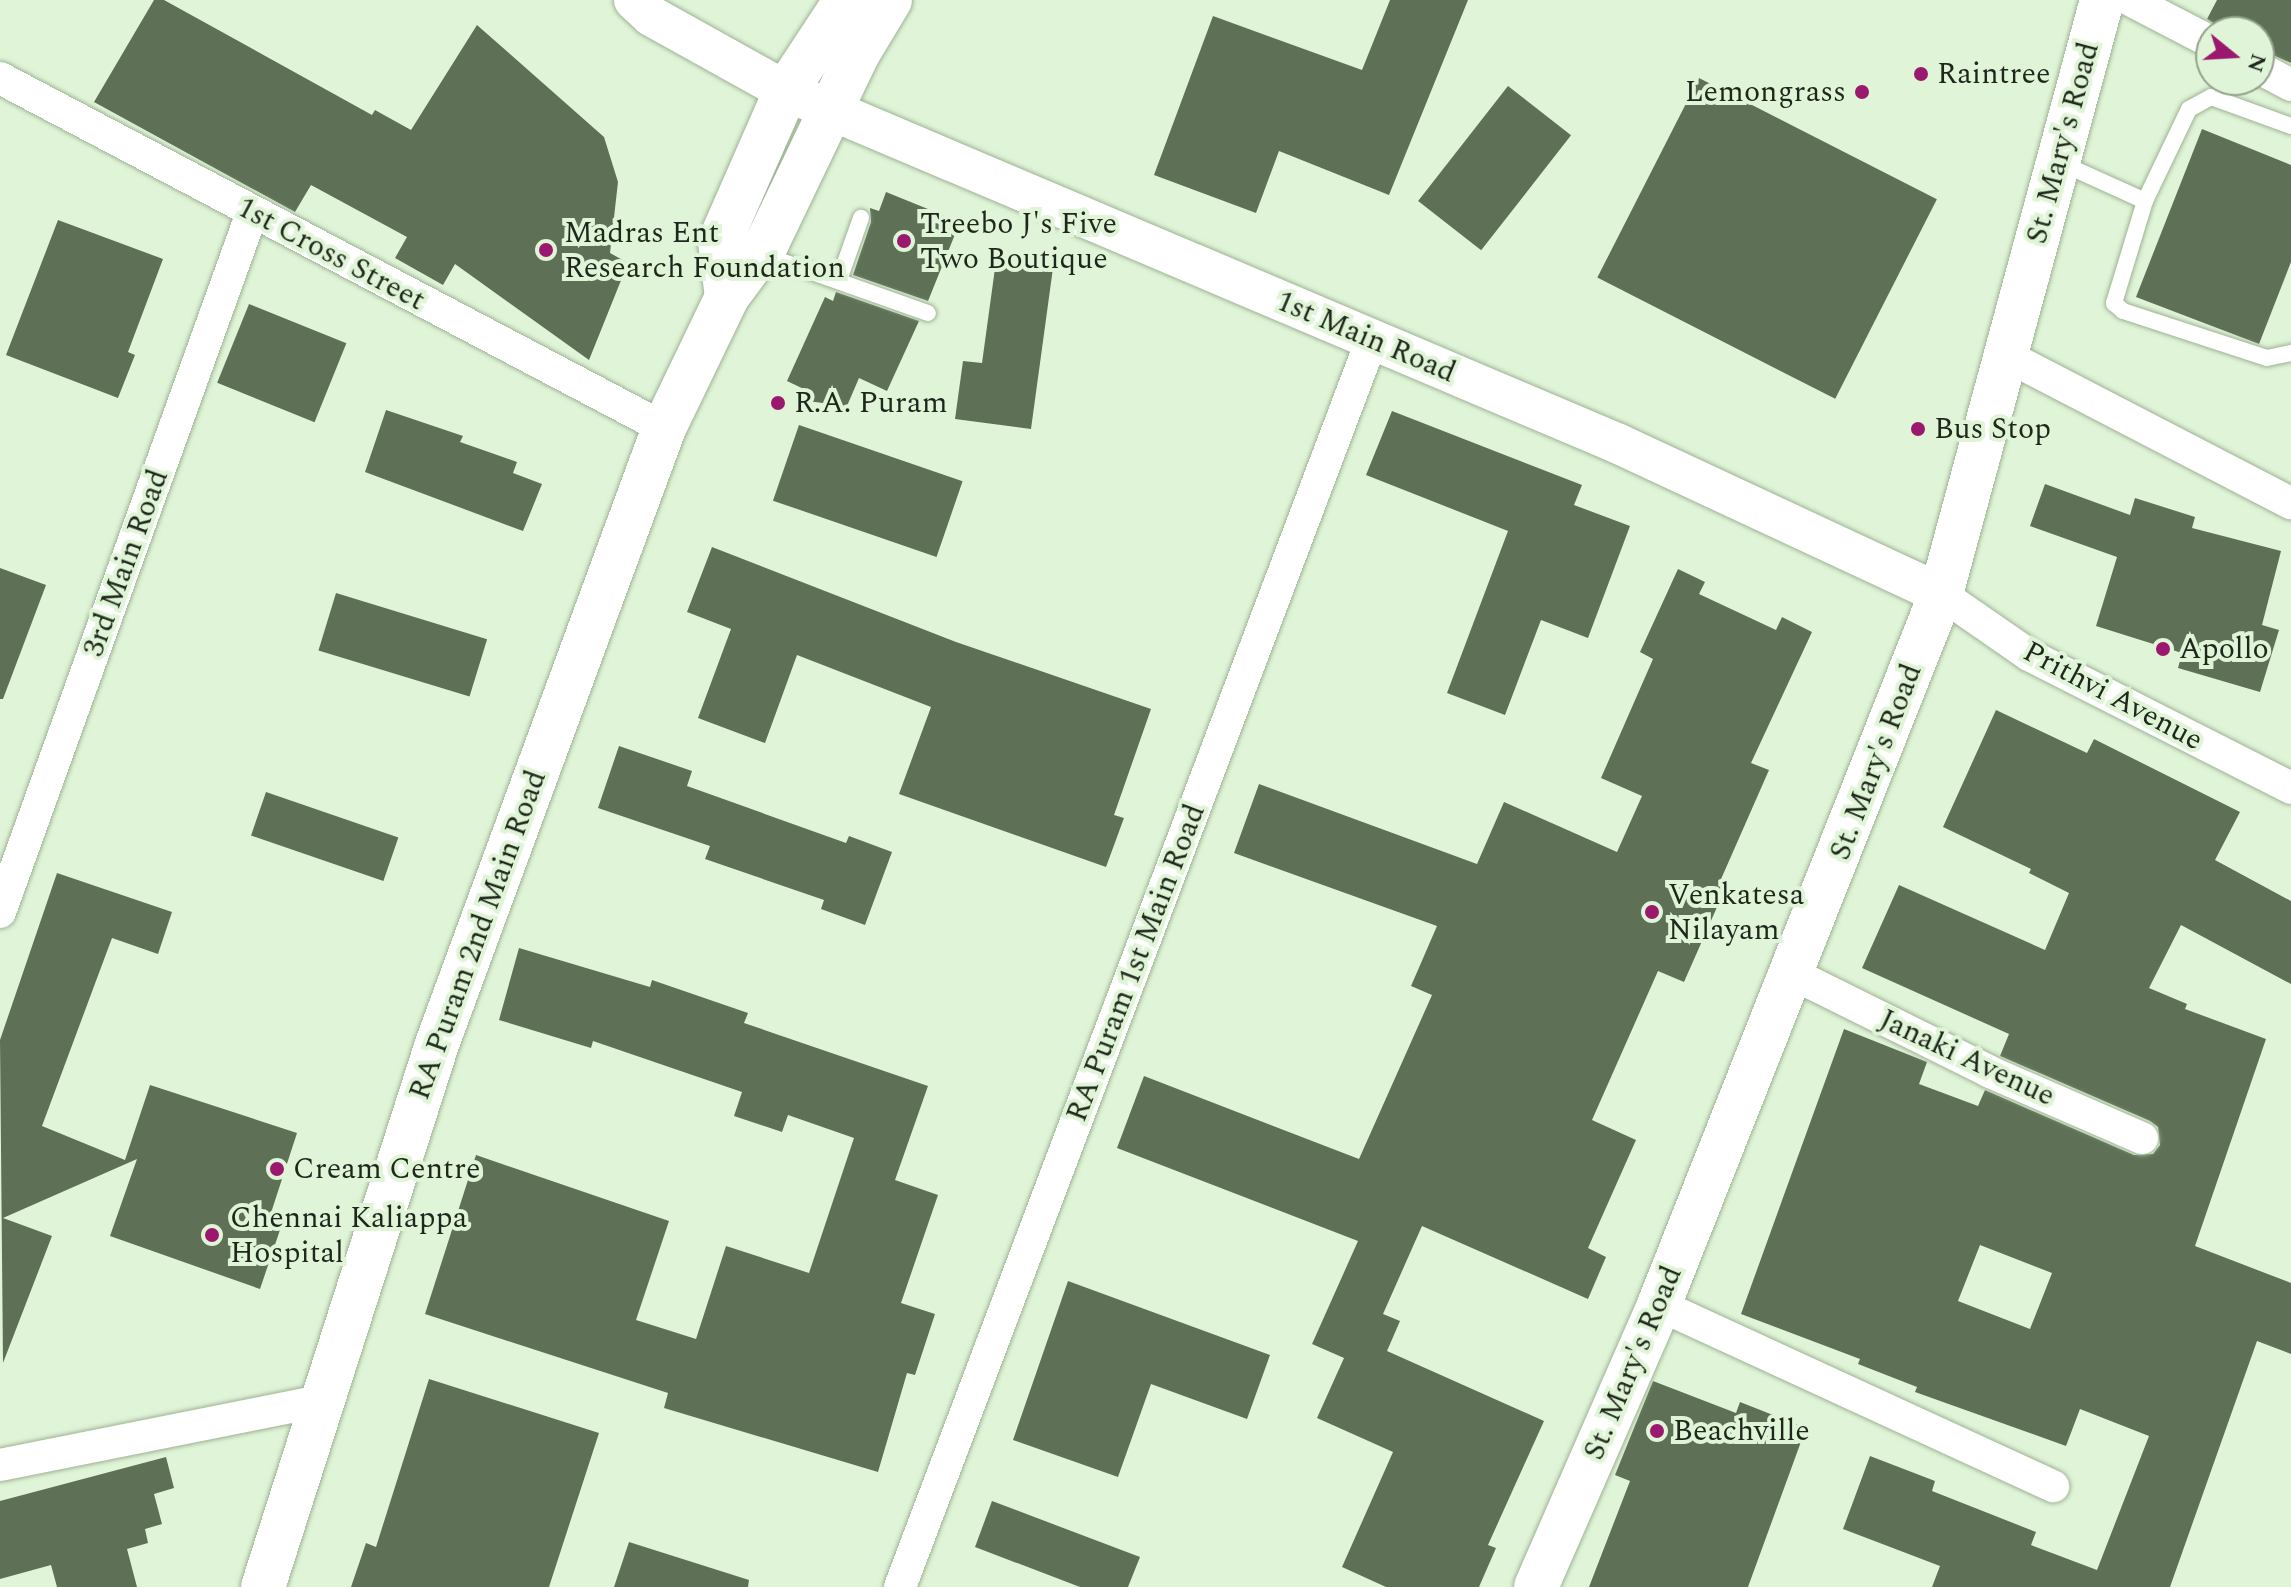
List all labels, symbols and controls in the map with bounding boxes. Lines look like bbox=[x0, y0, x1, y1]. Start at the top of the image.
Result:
north arrow bbox=[2195, 16, 2275, 96]
street label: St. Mary's Road bbox=[2019, 38, 2107, 248]
text: N bbox=[2238, 49, 2275, 77]
place label: Raintree bbox=[1937, 56, 2051, 92]
marker: Raintree bbox=[1912, 65, 1930, 83]
place label: Lemongrass bbox=[1685, 74, 1846, 110]
marker: Lemongrass bbox=[1853, 83, 1871, 101]
street label: 1st Cross Street bbox=[231, 189, 431, 319]
place label: Treebo J's Five Two Boutique bbox=[920, 206, 1117, 276]
place label: Madras Ent Research Foundation bbox=[564, 215, 845, 286]
marker: Treebo J's Five Two Boutique bbox=[895, 232, 913, 250]
marker: Madras Ent Research Foundation bbox=[535, 239, 557, 261]
street label: 1st Main Road bbox=[1271, 283, 1461, 391]
place label: R.A. Puram bbox=[794, 385, 947, 421]
marker: R.A. Puram bbox=[769, 394, 787, 412]
place label: Bus Stop bbox=[1934, 411, 2051, 447]
marker: Bus Stop bbox=[1909, 420, 1927, 438]
street label: 3rd Main Road bbox=[75, 464, 177, 662]
place label: Apollo bbox=[2179, 631, 2269, 667]
street label: Prithvi Avenue bbox=[2017, 634, 2209, 758]
marker: Apollo bbox=[2154, 640, 2172, 658]
street label: St. Mary's Road bbox=[1822, 659, 1930, 865]
street label: RA Puram 2nd Main Road bbox=[402, 765, 554, 1105]
street label: RA Puram 1st Main Road bbox=[1059, 799, 1213, 1127]
place label: Venkatesa Nilayam bbox=[1668, 877, 1804, 948]
marker: Venkatesa Nilayam bbox=[1643, 903, 1661, 921]
street label: Janaki Avenue bbox=[1874, 1002, 2060, 1114]
place label: Cream Centre bbox=[293, 1151, 480, 1187]
marker: Cream Centre bbox=[268, 1160, 286, 1178]
place label: Chennai Kaliappa Hospital bbox=[230, 1200, 467, 1270]
marker: Chennai Kaliappa Hospital bbox=[201, 1224, 223, 1246]
street label: St. Mary's Road bbox=[1576, 1261, 1690, 1465]
place label: Beachville bbox=[1673, 1413, 1810, 1449]
marker: Beachville bbox=[1648, 1422, 1666, 1440]

